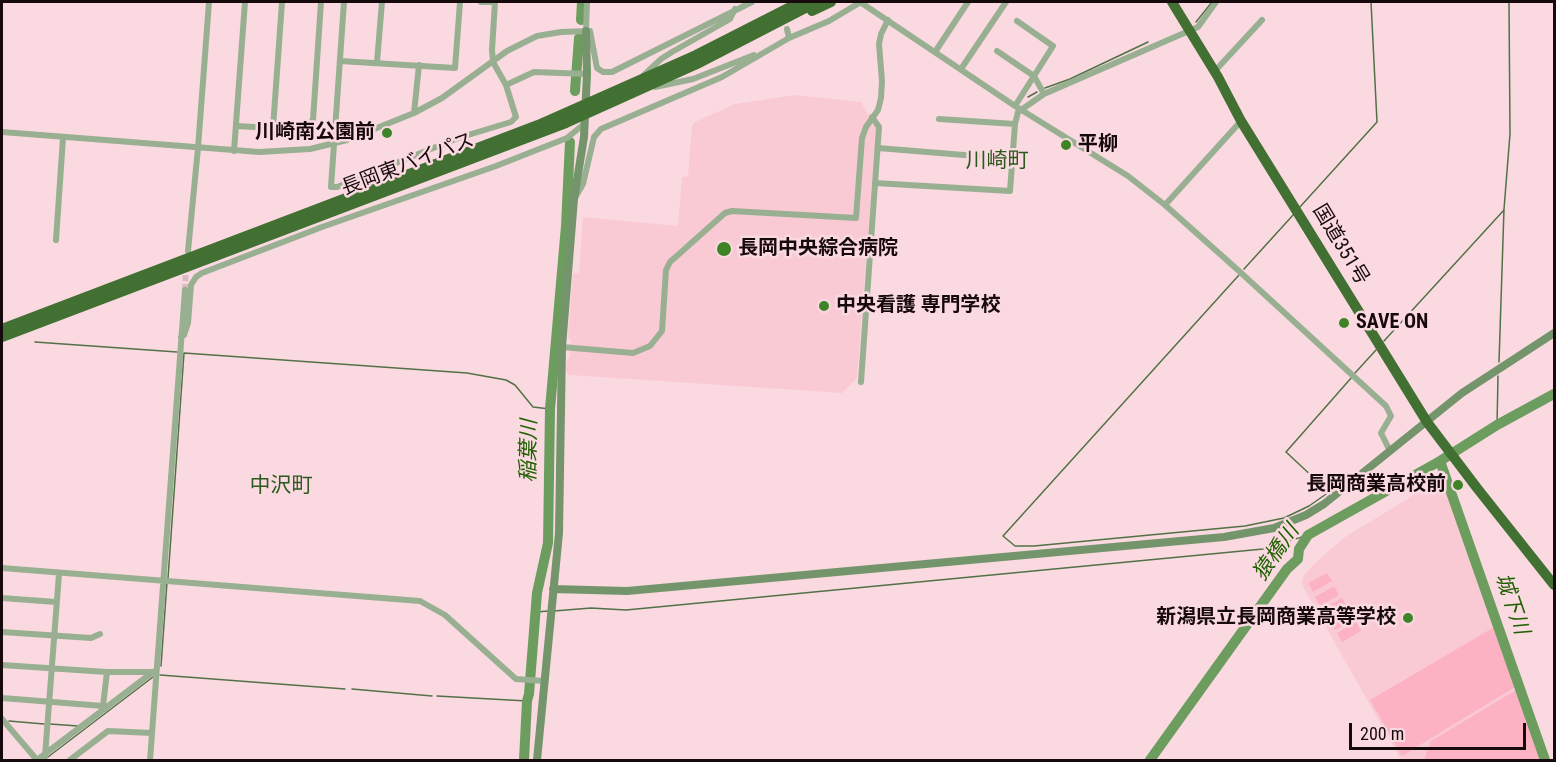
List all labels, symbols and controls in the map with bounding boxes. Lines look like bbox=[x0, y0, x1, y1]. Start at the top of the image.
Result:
place label: 川崎南公園前 bbox=[255, 121, 375, 145]
marker: 川崎南公園前 bbox=[380, 126, 394, 140]
street label: 長岡東バイパス bbox=[338, 129, 478, 201]
place label: 平柳 bbox=[1078, 133, 1118, 157]
marker: 平柳 bbox=[1059, 138, 1073, 152]
district label: 川崎町 bbox=[966, 149, 1028, 175]
street label: 国道351号 bbox=[1307, 200, 1373, 290]
place label: 長岡中央綜合病院 bbox=[738, 237, 898, 261]
marker: 長岡中央綜合病院 bbox=[715, 240, 733, 258]
place label: 中央看護 専門学校 bbox=[836, 294, 1001, 318]
marker: 中央看護 専門学校 bbox=[817, 299, 831, 313]
place label: SAVE ON bbox=[1356, 311, 1428, 335]
marker: SAVE ON bbox=[1337, 316, 1351, 330]
water label: 稲葉川 bbox=[517, 419, 543, 483]
place label: 長岡商業高校前 bbox=[1306, 473, 1446, 497]
district label: 中沢町 bbox=[250, 474, 312, 500]
marker: 長岡商業高校前 bbox=[1451, 478, 1465, 492]
water label: 猿橋川 bbox=[1249, 520, 1305, 586]
water label: 城下川 bbox=[1489, 570, 1533, 638]
place label: 新潟県立長岡商業高等学校 bbox=[1156, 606, 1396, 630]
marker: 新潟県立長岡商業高等学校 bbox=[1401, 611, 1415, 625]
scale bar bbox=[1352, 711, 1529, 749]
text: 200 m bbox=[1360, 723, 1404, 744]

